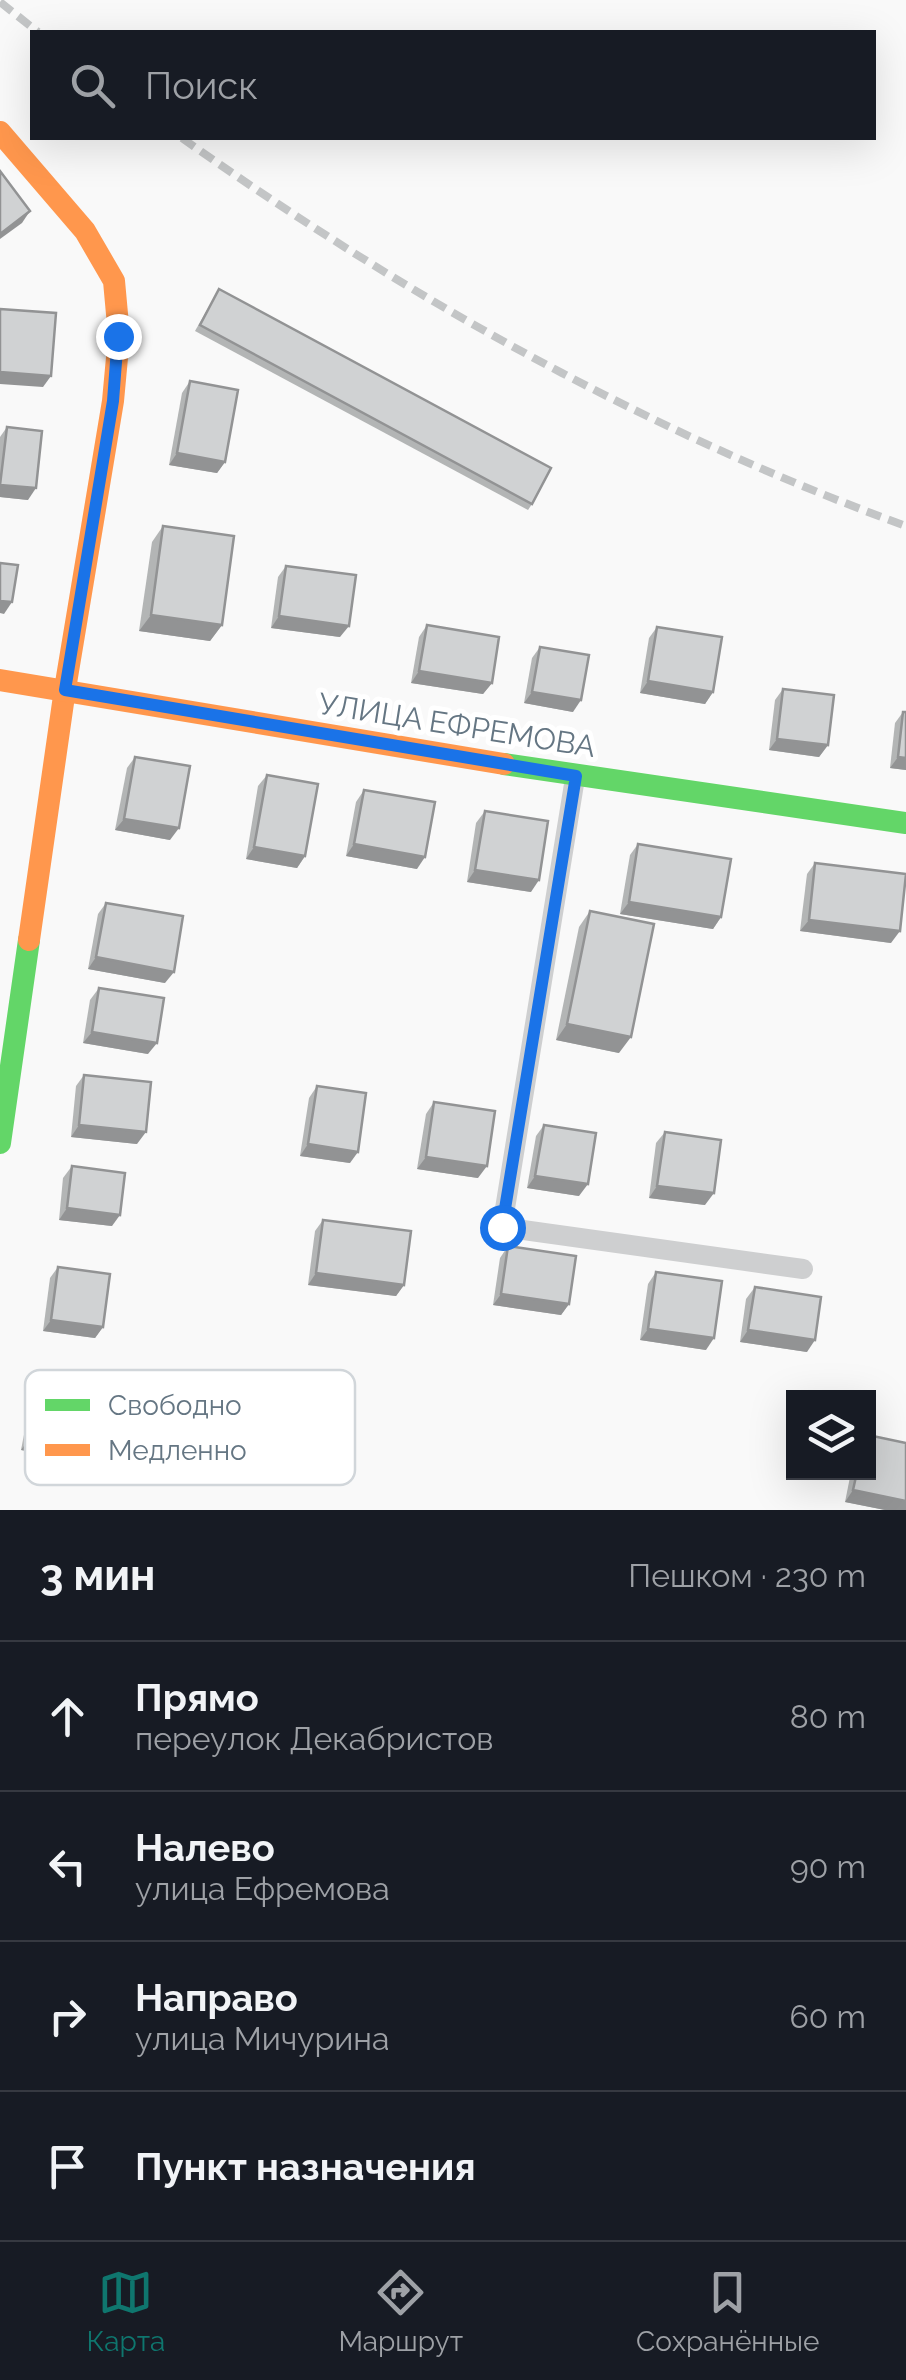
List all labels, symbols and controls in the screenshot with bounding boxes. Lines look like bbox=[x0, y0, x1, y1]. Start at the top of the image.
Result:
search box bbox=[30, 30, 876, 140]
icon: search bbox=[65, 58, 120, 113]
text: Поиск bbox=[145, 63, 258, 108]
route end bbox=[96, 314, 142, 360]
street label: УЛИЦА ЕФРЕМОВА bbox=[316, 686, 598, 764]
route start bbox=[480, 1205, 526, 1251]
legend bbox=[25, 1370, 355, 1485]
text: Свободно bbox=[108, 1389, 242, 1422]
map controls bbox=[786, 1390, 876, 1480]
button: layers bbox=[786, 1390, 876, 1480]
text: Медленно bbox=[108, 1434, 247, 1467]
text: 3 мин bbox=[40, 1551, 155, 1600]
text: Пешком · 230 m bbox=[628, 1557, 866, 1594]
text: Прямо bbox=[135, 1675, 259, 1720]
icon: ahead bbox=[40, 1689, 95, 1744]
text: 80 m bbox=[790, 1698, 866, 1735]
text: переулок Декабристов bbox=[135, 1720, 493, 1757]
text: Налево bbox=[135, 1825, 275, 1870]
icon: left bbox=[40, 1839, 95, 1894]
text: 90 m bbox=[790, 1848, 866, 1885]
text: улица Ефремова bbox=[135, 1870, 390, 1907]
text: Направо bbox=[135, 1975, 298, 2020]
icon: right bbox=[40, 1989, 95, 2044]
text: 60 m bbox=[790, 1998, 866, 2035]
text: улица Мичурина bbox=[135, 2020, 389, 2057]
icon: arrive bbox=[40, 2139, 95, 2194]
text: Пункт назначения bbox=[135, 2144, 476, 2189]
tab: Карта bbox=[87, 2265, 165, 2358]
tab: Маршрут bbox=[338, 2265, 463, 2358]
tab: Сохранённые bbox=[636, 2265, 819, 2358]

